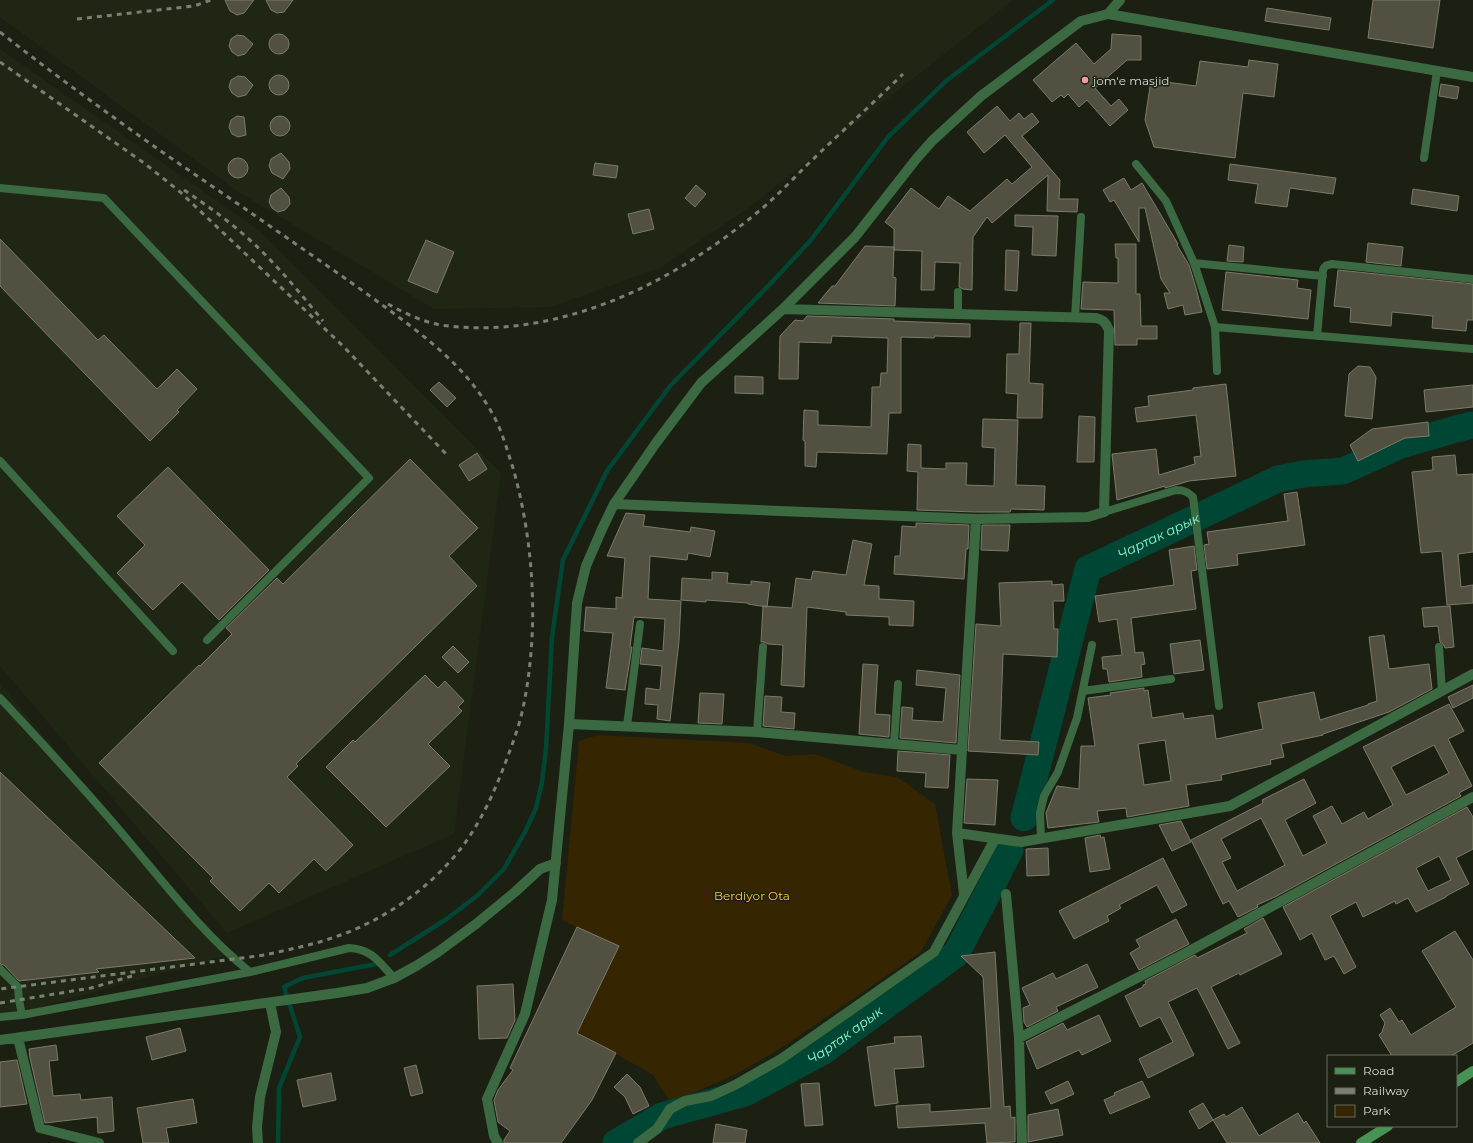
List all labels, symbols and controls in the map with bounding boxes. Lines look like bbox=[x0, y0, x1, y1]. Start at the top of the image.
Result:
place label: jom'e masjid bbox=[1091, 73, 1170, 88]
marker: jom'e masjid bbox=[1080, 75, 1090, 85]
water label: Чартак арык bbox=[1115, 509, 1202, 562]
park label: Berdiyor Ota bbox=[714, 888, 790, 903]
water label: Чартак арык bbox=[804, 1002, 886, 1067]
legend bbox=[1327, 1055, 1457, 1127]
text: Road bbox=[1363, 1063, 1394, 1078]
text: Railway bbox=[1363, 1083, 1409, 1098]
text: Park bbox=[1363, 1103, 1391, 1118]

